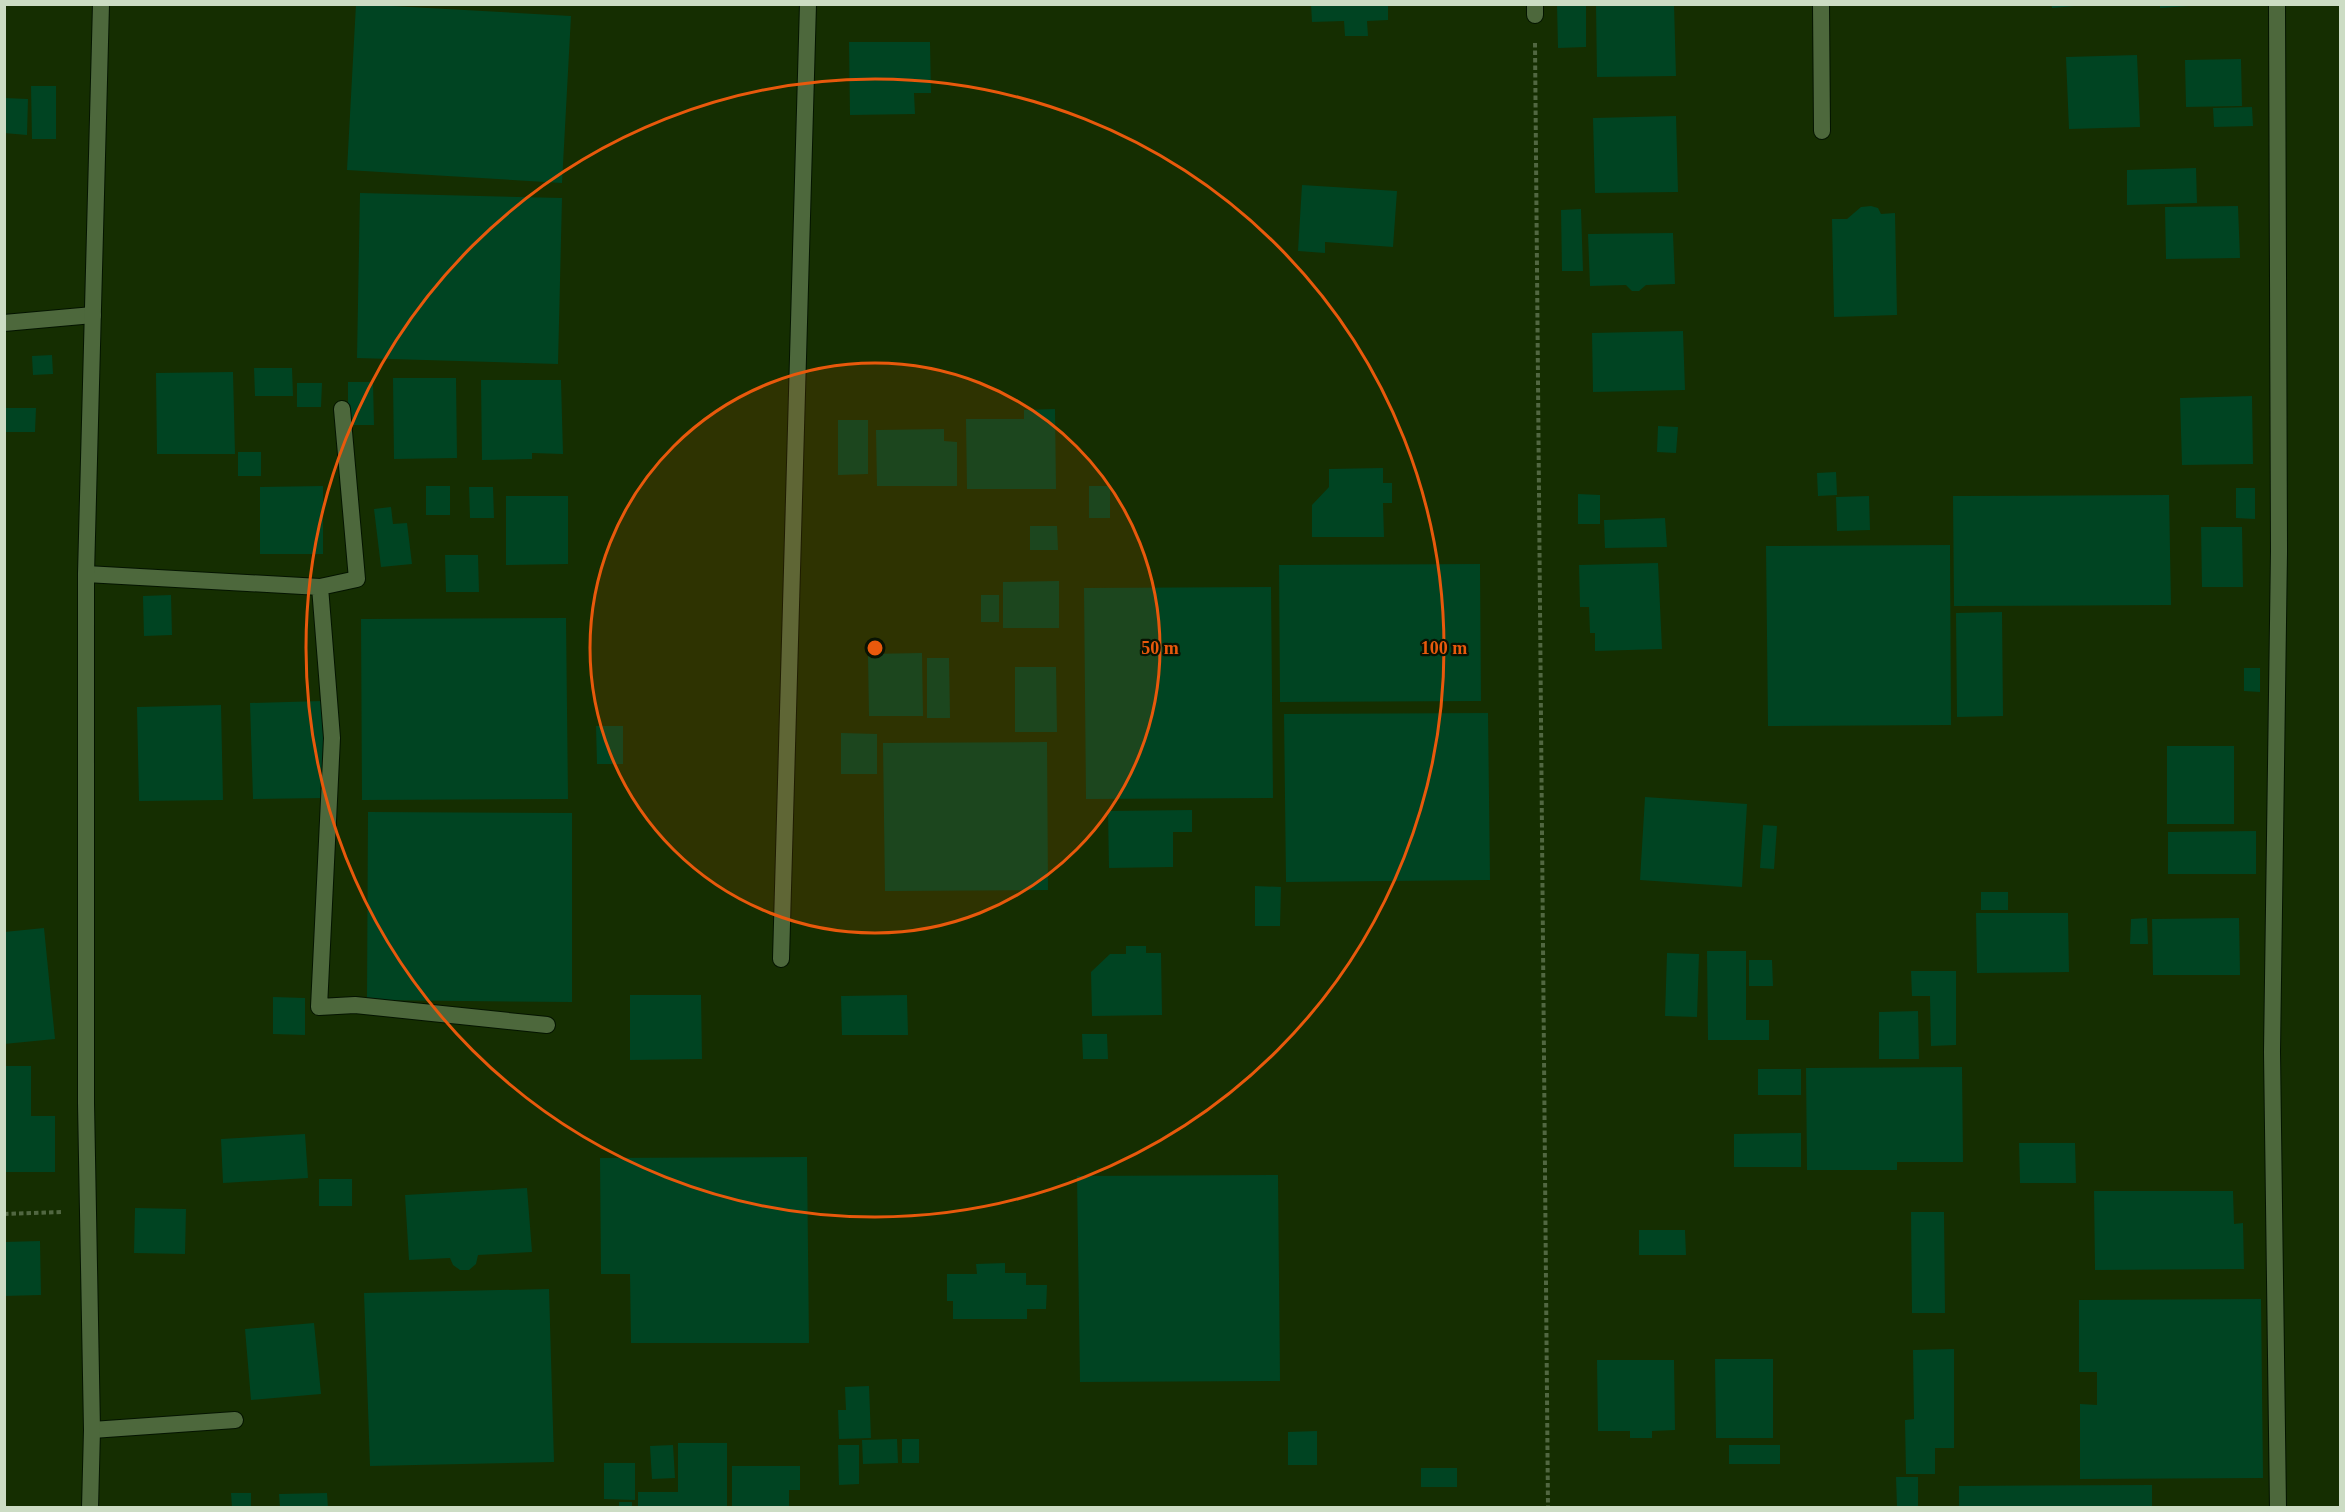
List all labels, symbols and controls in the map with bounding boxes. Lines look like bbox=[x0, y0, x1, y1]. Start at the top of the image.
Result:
centre of rings bbox=[865, 638, 885, 658]
text: 50 m bbox=[1141, 638, 1179, 658]
text: 100 m bbox=[1421, 638, 1467, 658]

